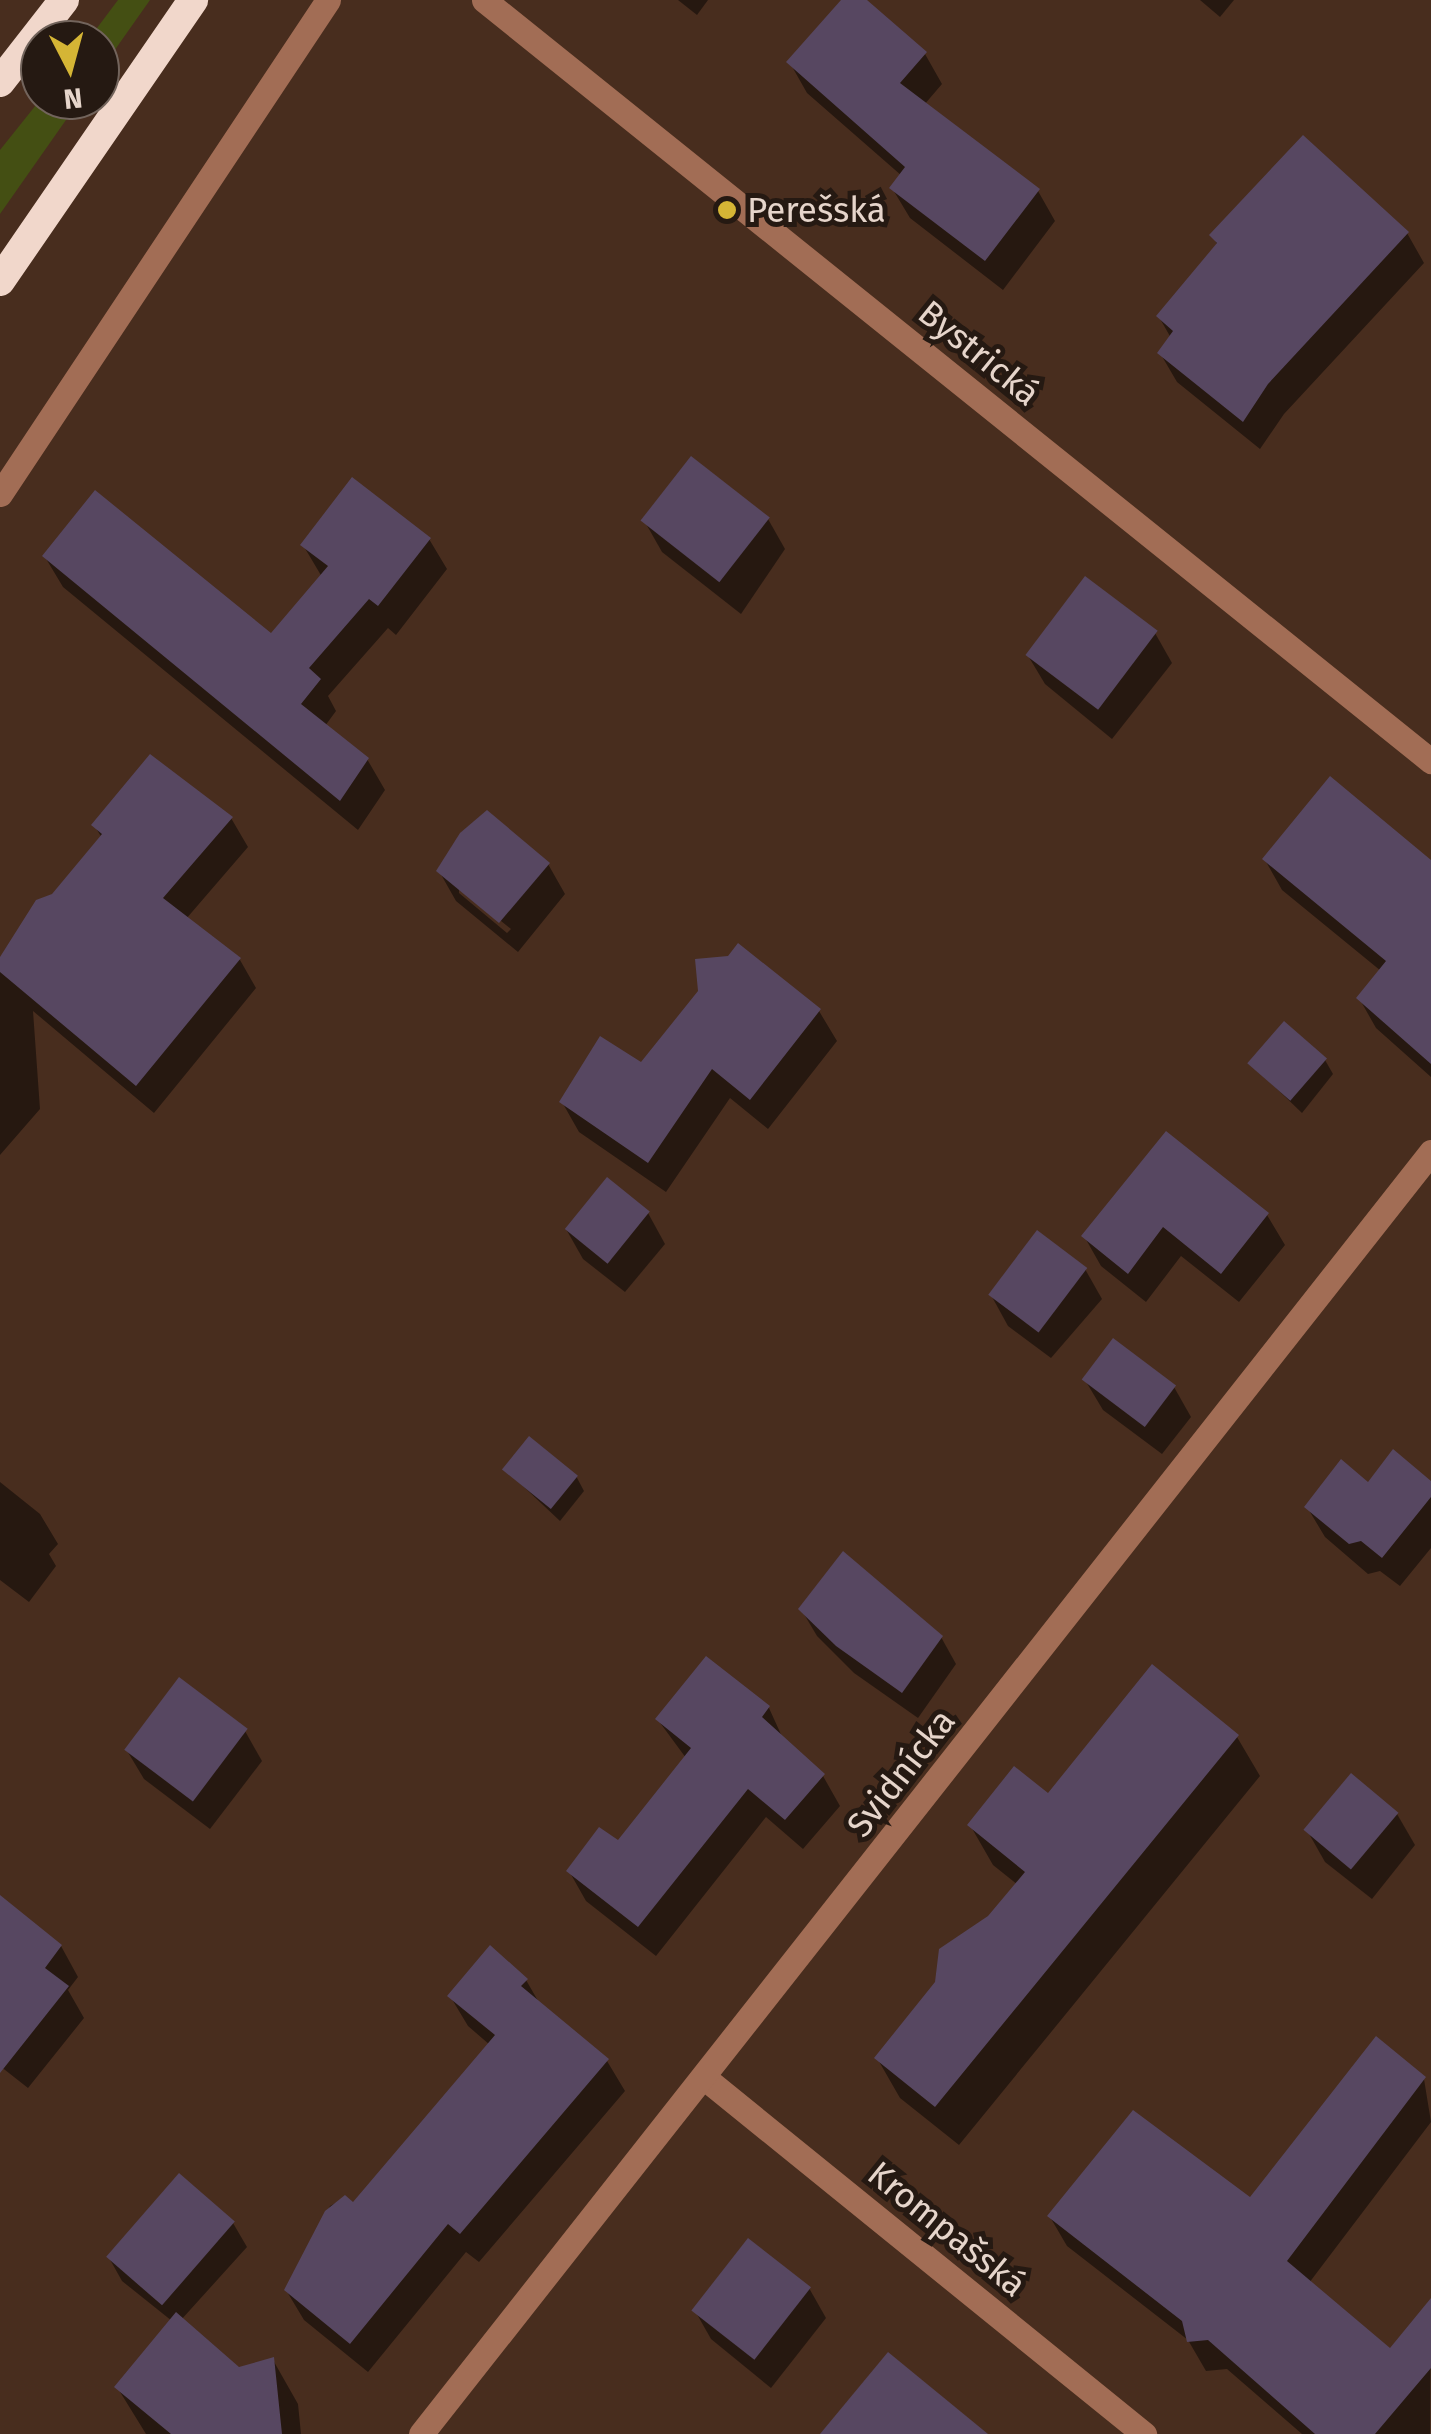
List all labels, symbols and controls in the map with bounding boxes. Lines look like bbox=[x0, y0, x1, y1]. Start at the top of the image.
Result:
north arrow bbox=[20, 20, 120, 120]
text: N bbox=[62, 81, 84, 116]
place label: Perešská bbox=[747, 189, 886, 231]
marker: Perešská bbox=[716, 199, 738, 221]
street label: Bystrická bbox=[910, 291, 1048, 415]
street label: Svidnícka bbox=[838, 1701, 964, 1845]
street label: Krompašská bbox=[859, 2152, 1035, 2306]

